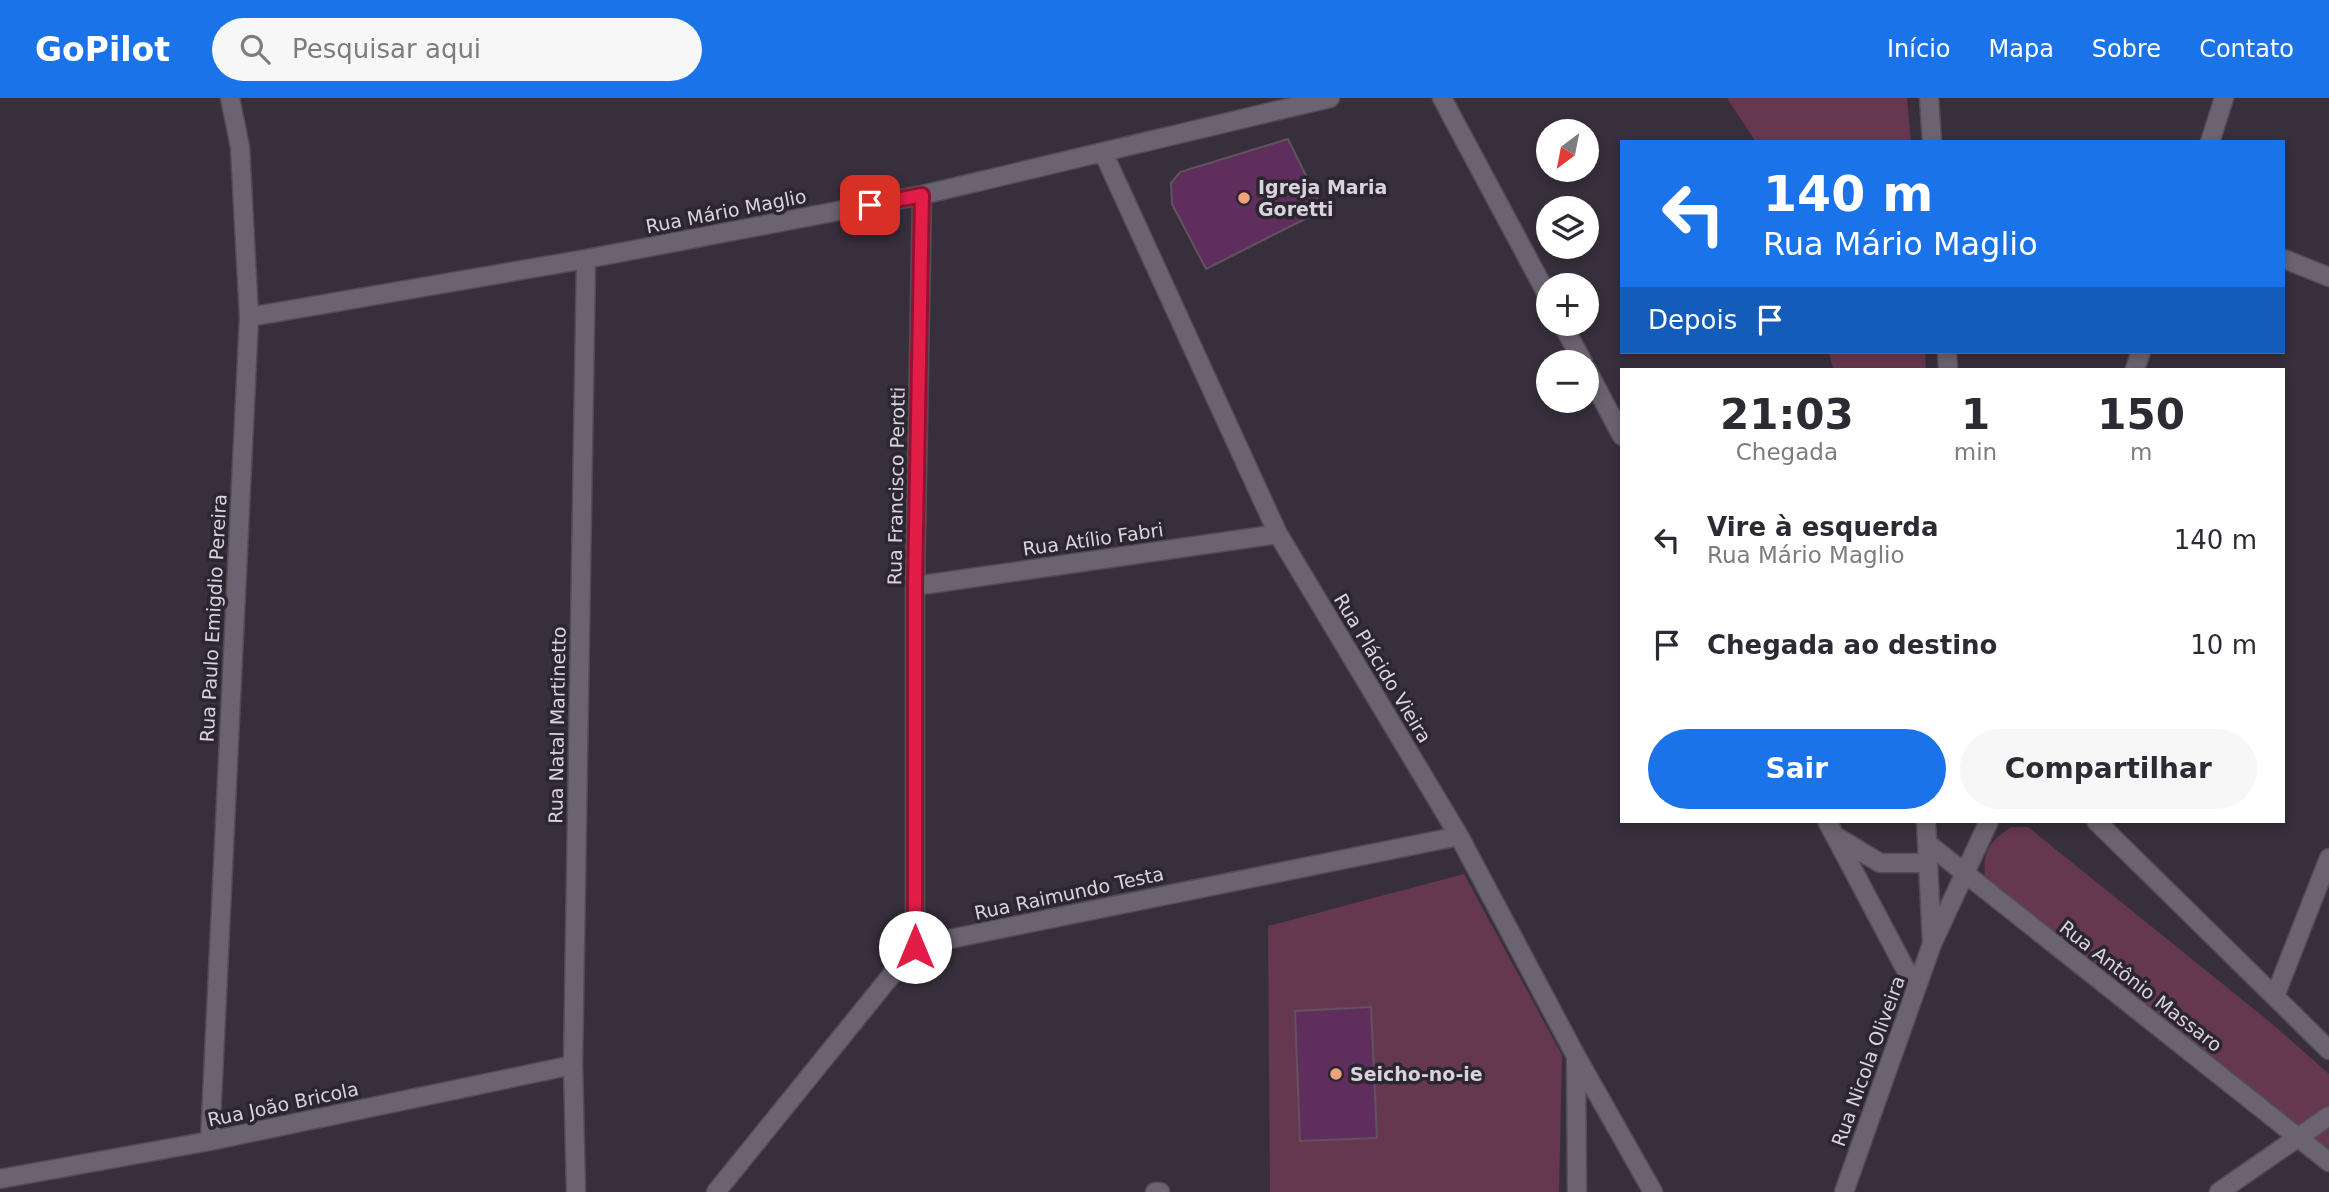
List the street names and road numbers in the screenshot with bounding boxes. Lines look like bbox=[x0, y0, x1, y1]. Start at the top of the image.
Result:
street label: Rua Mário Maglio bbox=[644, 185, 808, 237]
street label: Rua Francisco Perotti bbox=[883, 387, 909, 585]
street label: Rua Paulo Emigdio Pereira bbox=[196, 493, 230, 743]
street label: Rua Atílio Fabri bbox=[1021, 518, 1165, 560]
street label: Rua Plácido Vieira bbox=[1330, 589, 1436, 747]
street label: Rua Natal Martinetto bbox=[544, 626, 570, 824]
street label: Rua Raimundo Testa bbox=[972, 862, 1166, 924]
street label: Rua Antônio Massaro bbox=[2056, 916, 2226, 1056]
street label: Rua Nicola Oliveira bbox=[1827, 973, 1909, 1149]
street label: Rua João Bricola bbox=[206, 1077, 360, 1131]

